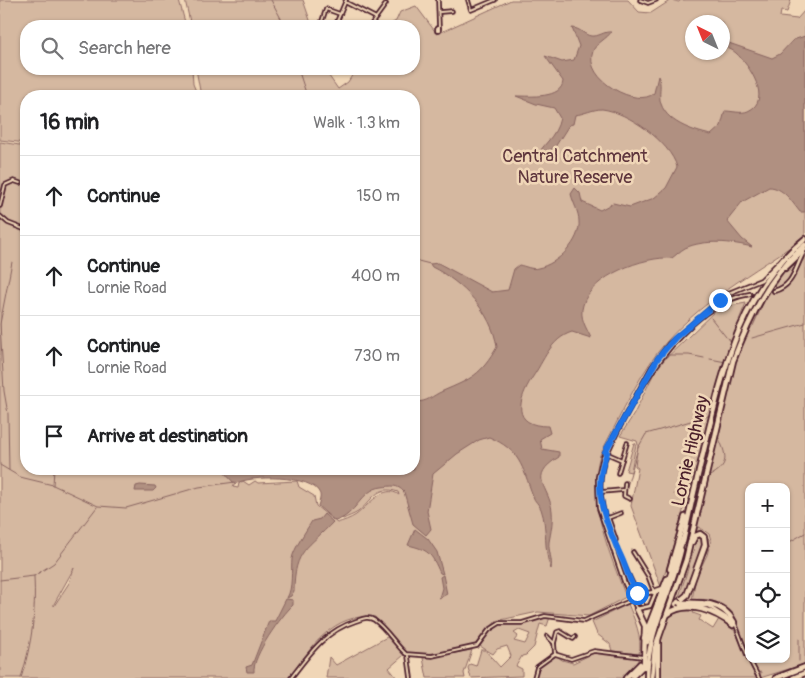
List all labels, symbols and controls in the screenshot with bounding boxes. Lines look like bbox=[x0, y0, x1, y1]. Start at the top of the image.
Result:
north arrow bbox=[685, 15, 730, 60]
search box bbox=[20, 20, 420, 75]
icon: search bbox=[38, 34, 66, 62]
text: Search here bbox=[78, 36, 171, 60]
text: 16 min bbox=[40, 109, 99, 136]
text: Walk · 1.3 km bbox=[313, 113, 400, 133]
park label: Central Catchment Nature Reserve bbox=[502, 145, 648, 189]
icon: ahead bbox=[40, 182, 68, 210]
text: Continue bbox=[87, 184, 160, 208]
text: 150 m bbox=[356, 186, 400, 206]
text: Continue bbox=[87, 254, 160, 278]
icon: ahead bbox=[40, 262, 68, 290]
text: 400 m bbox=[351, 266, 400, 286]
text: Lornie Road bbox=[87, 278, 167, 298]
route end bbox=[709, 289, 732, 312]
text: Continue bbox=[87, 334, 160, 358]
icon: ahead bbox=[40, 342, 68, 370]
text: 730 m bbox=[354, 346, 400, 366]
text: Lornie Road bbox=[87, 358, 167, 378]
street label: Lornie Highway bbox=[667, 393, 714, 509]
icon: arrive bbox=[40, 422, 68, 450]
text: Arrive at destination bbox=[87, 424, 248, 448]
map controls bbox=[745, 483, 790, 663]
button: + bbox=[745, 483, 790, 528]
button: − bbox=[745, 528, 790, 573]
button: locate bbox=[745, 573, 790, 618]
route start bbox=[626, 582, 649, 605]
button: layers bbox=[745, 618, 790, 663]

